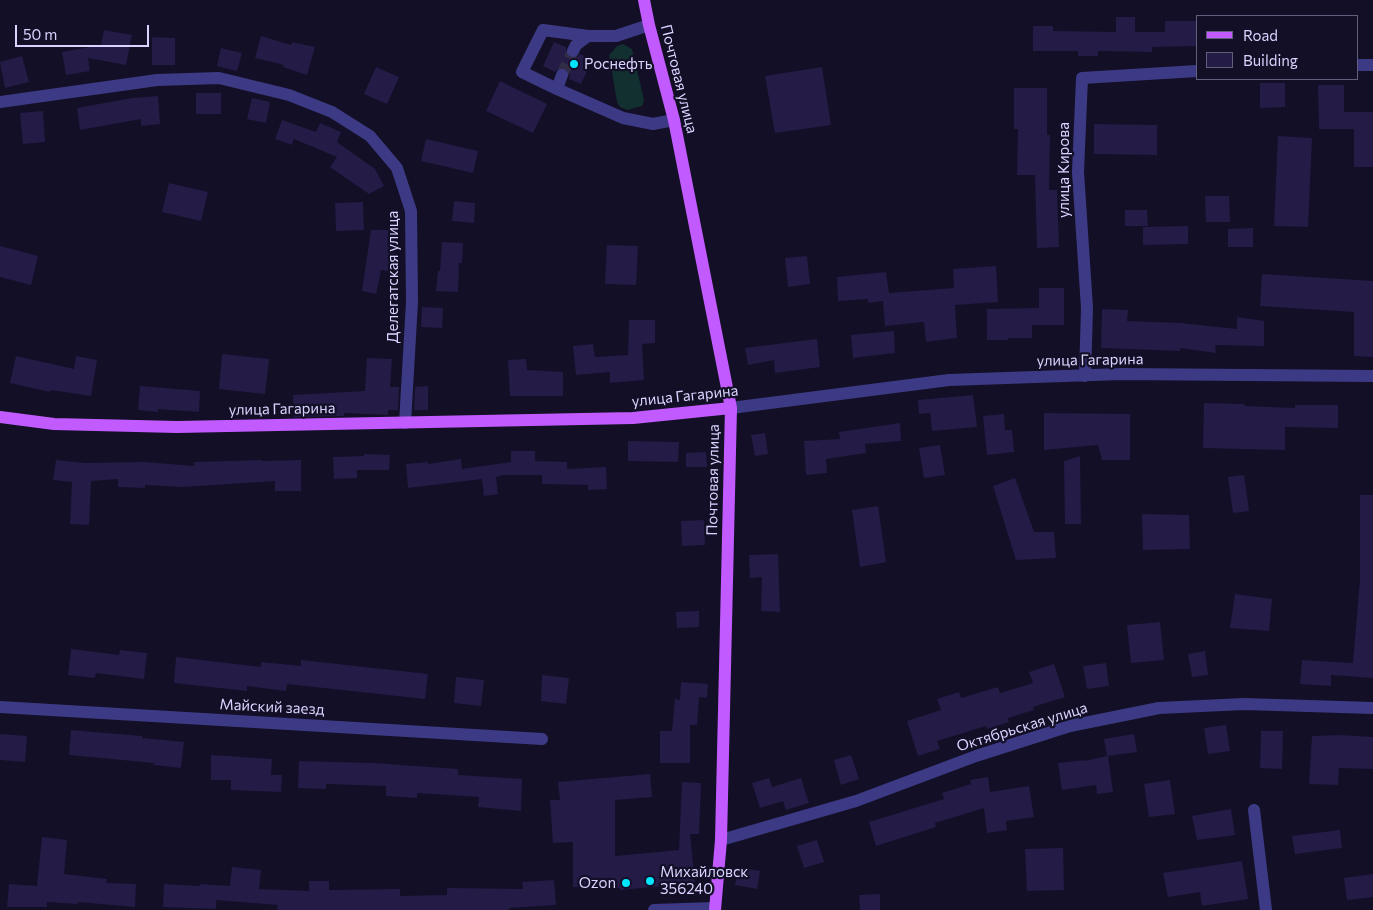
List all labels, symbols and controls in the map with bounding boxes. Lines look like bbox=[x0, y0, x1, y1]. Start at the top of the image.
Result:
scale bar bbox=[18, 15, 151, 47]
legend bbox=[1196, 15, 1358, 80]
street label: Почтовая улица bbox=[657, 23, 701, 135]
text: 50 m bbox=[23, 25, 57, 43]
text: Road bbox=[1243, 26, 1278, 44]
text: Building bbox=[1243, 51, 1298, 69]
place label: Роснефть bbox=[584, 55, 652, 73]
marker: Роснефть bbox=[568, 58, 580, 70]
street label: улица Кирова bbox=[1055, 122, 1073, 218]
street label: Делегатская улица bbox=[384, 211, 402, 343]
street label: улица Гагарина bbox=[1036, 350, 1144, 370]
street label: улица Гагарина bbox=[631, 381, 739, 411]
street label: улица Гагарина bbox=[228, 399, 336, 419]
street label: Почтовая улица bbox=[703, 424, 723, 536]
street label: Майский заезд bbox=[219, 695, 325, 719]
street label: Октябрьская улица bbox=[954, 699, 1090, 755]
place label: Михайловск 356240 bbox=[660, 863, 748, 898]
place label: Ozon bbox=[579, 874, 616, 892]
marker: Михайловск 356240 bbox=[644, 875, 656, 887]
marker: Ozon bbox=[620, 877, 632, 889]

